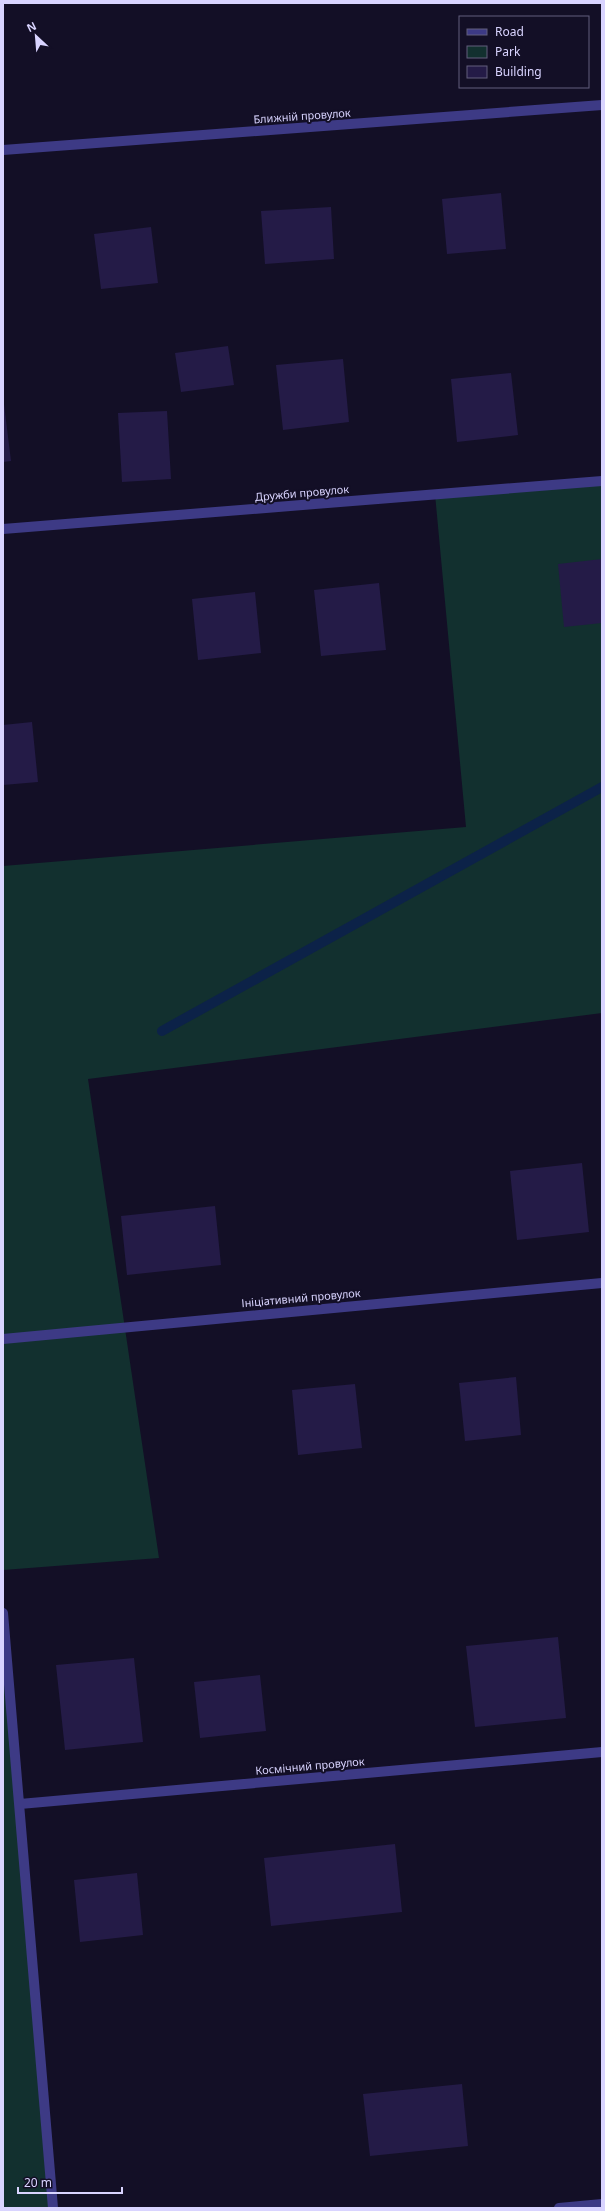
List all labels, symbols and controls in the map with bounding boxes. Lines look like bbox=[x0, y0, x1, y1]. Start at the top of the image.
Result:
north arrow bbox=[16, 16, 56, 56]
legend bbox=[459, 16, 589, 88]
text: N bbox=[24, 18, 39, 35]
text: Road bbox=[495, 23, 524, 40]
text: Park bbox=[495, 43, 521, 60]
text: Building bbox=[495, 63, 542, 80]
street label: Ближній провулок bbox=[253, 105, 351, 126]
street label: Дружби провулок bbox=[254, 481, 350, 504]
street label: Ініціативний провулок bbox=[241, 1285, 361, 1310]
street label: Космічний провулок bbox=[255, 1753, 365, 1778]
scale bar bbox=[18, 2169, 122, 2195]
text: 20 m bbox=[24, 2174, 52, 2191]

